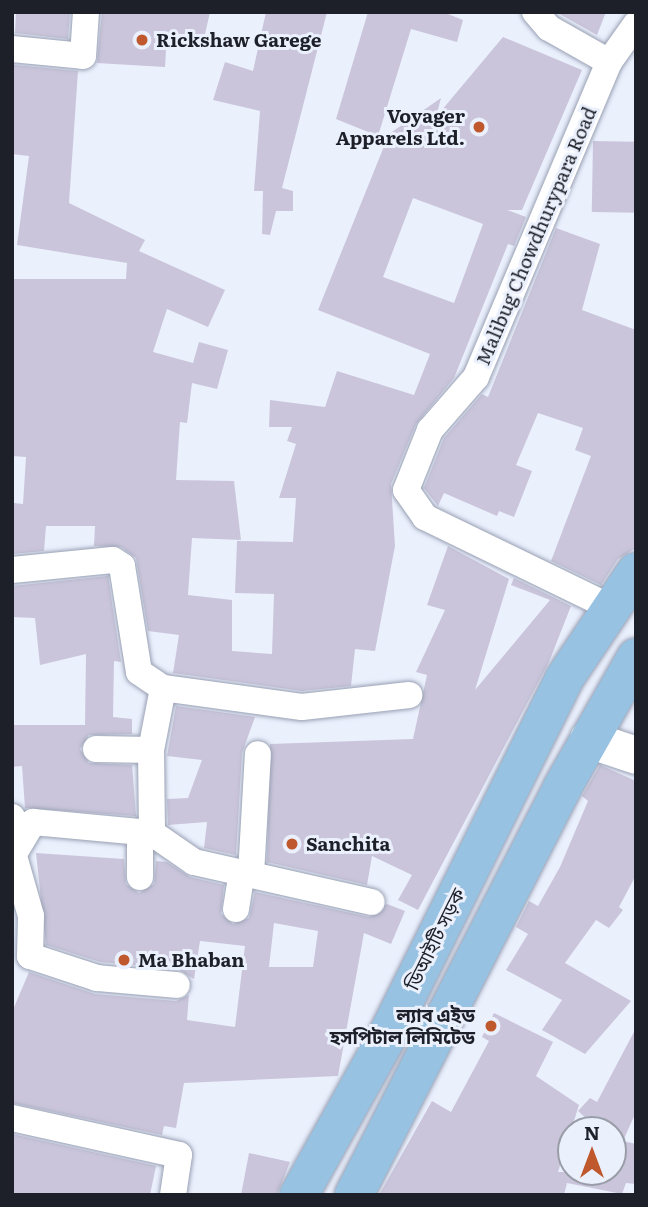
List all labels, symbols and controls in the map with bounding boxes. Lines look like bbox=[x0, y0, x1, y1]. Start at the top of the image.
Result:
place label: Rickshaw Garege bbox=[156, 29, 322, 51]
marker: Rickshaw Garege bbox=[134, 32, 150, 48]
street label: Malibug Chowdhurypara Road bbox=[471, 103, 601, 369]
place label: Voyager Apparels Ltd. bbox=[336, 105, 465, 149]
marker: Voyager Apparels Ltd. bbox=[471, 119, 487, 135]
place label: Sanchita bbox=[306, 833, 390, 855]
marker: Sanchita bbox=[284, 836, 300, 852]
street label: ডিআইটি সড়ক bbox=[400, 884, 470, 994]
place label: Ma Bhaban bbox=[138, 949, 244, 971]
marker: Ma Bhaban bbox=[116, 952, 132, 968]
place label: ল্যাব এইড হসপিটাল লিমিটেড bbox=[330, 1004, 475, 1048]
marker: ল্যাব এইড হসপিটাল লিমিটেড bbox=[481, 1016, 501, 1036]
north arrow bbox=[557, 1116, 627, 1186]
text: N bbox=[584, 1118, 600, 1146]

